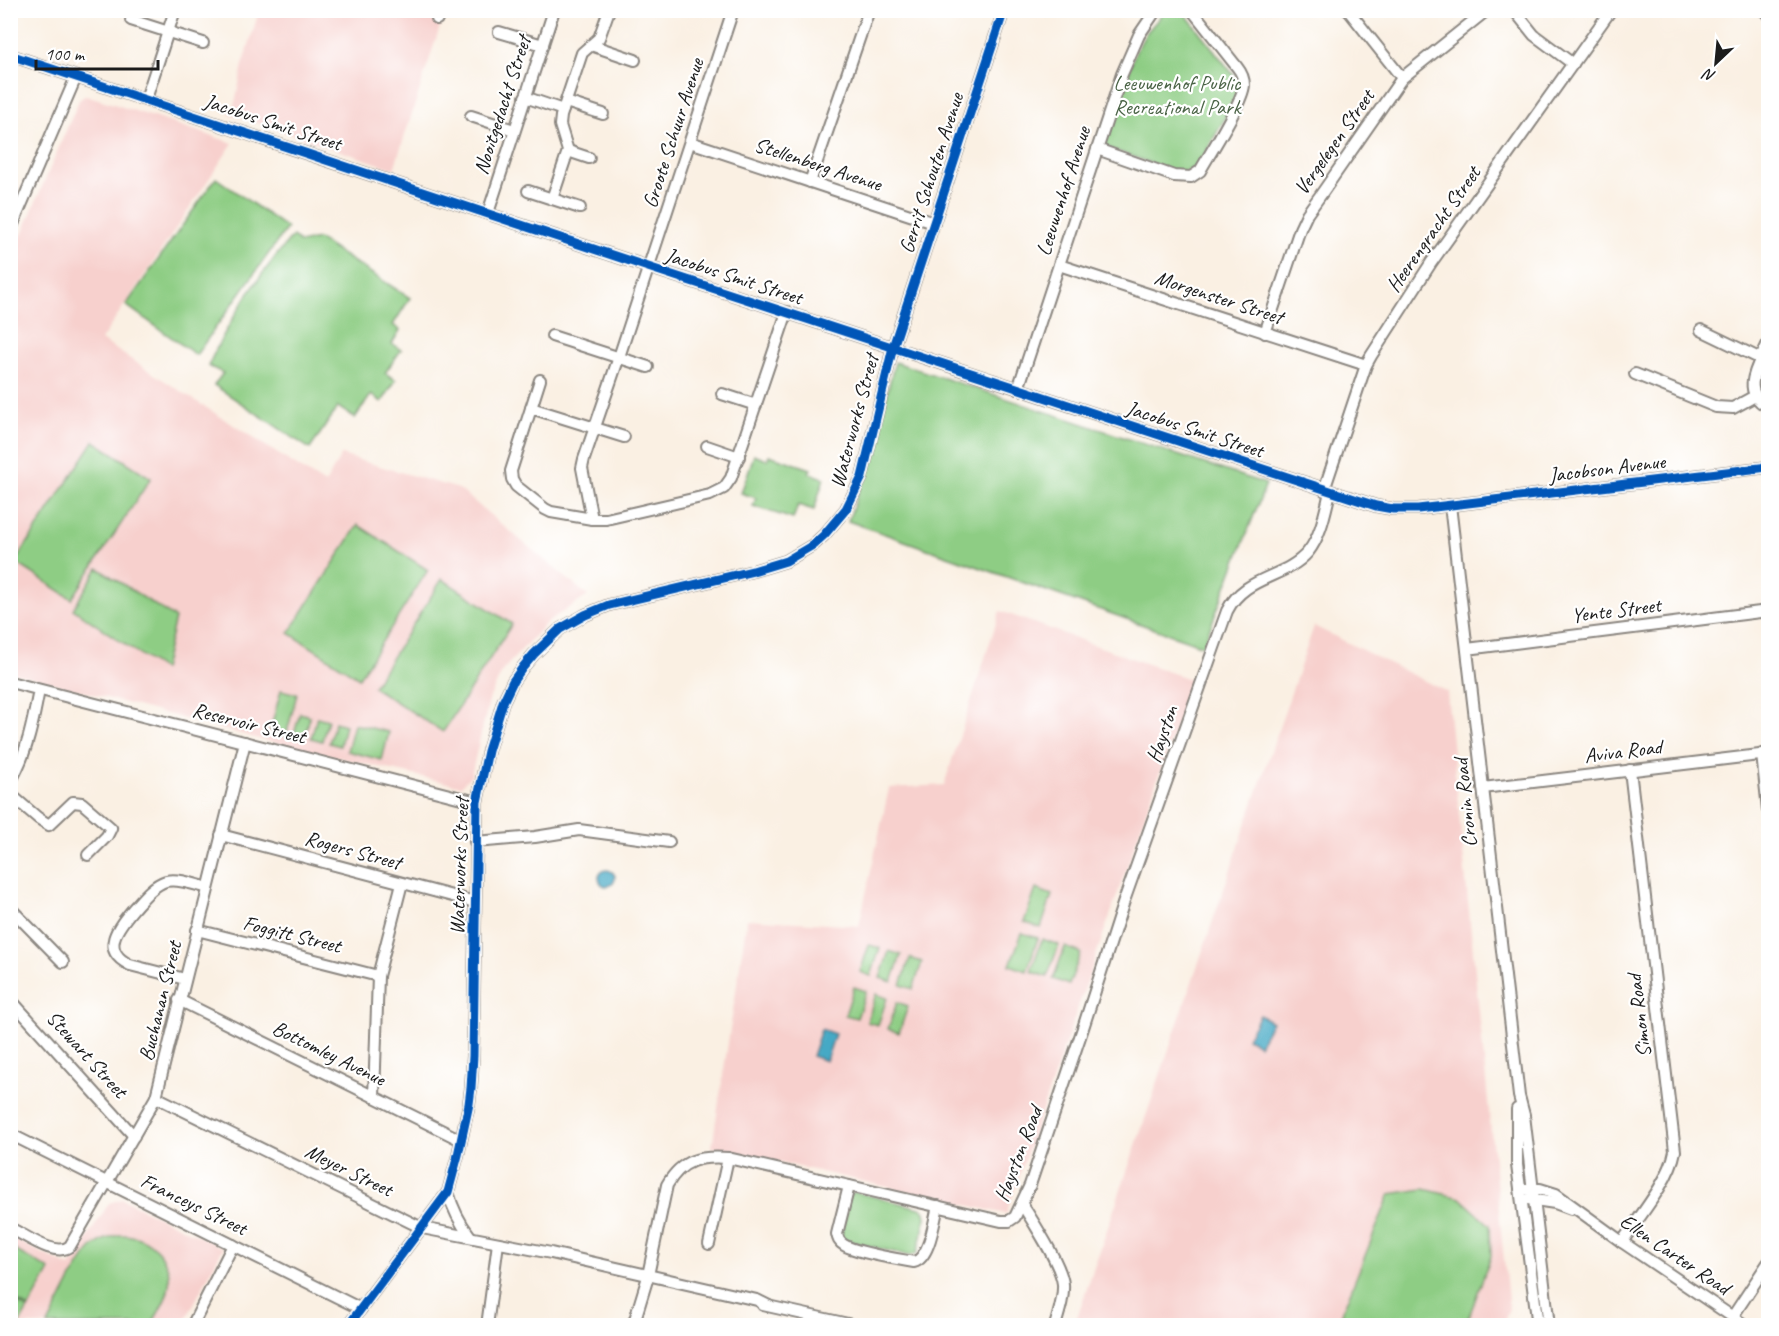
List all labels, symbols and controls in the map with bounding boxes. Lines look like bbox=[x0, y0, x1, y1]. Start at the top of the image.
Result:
street label: Nooitgedacht Street bbox=[467, 30, 538, 177]
scale bar bbox=[36, 33, 158, 71]
north arrow bbox=[1686, 33, 1746, 93]
text: 100 m bbox=[45, 43, 86, 65]
street label: Groote Schuur Avenue bbox=[637, 54, 710, 211]
text: N bbox=[1698, 63, 1719, 87]
park label: Leeuwenhof Public Recreational Park bbox=[1114, 70, 1243, 120]
street label: Vergelegen Street bbox=[1288, 83, 1381, 200]
street label: Jacobus Smit Street bbox=[200, 87, 347, 157]
street label: Gerrit Schouten Avenue bbox=[893, 89, 969, 256]
street label: Leeuwenhof Avenue bbox=[1030, 122, 1096, 259]
street label: Stellenberg Avenue bbox=[751, 131, 886, 197]
street label: Heerengracht Street bbox=[1380, 159, 1487, 297]
street label: Jacobus Smit Street bbox=[661, 241, 808, 311]
street label: Morgenster Street bbox=[1152, 264, 1289, 331]
street label: Waterworks Street bbox=[824, 348, 885, 491]
street label: Jacobus Smit Street bbox=[1122, 394, 1269, 464]
street label: Jacobson Avenue bbox=[1546, 448, 1668, 488]
street label: Yente Street bbox=[1570, 591, 1664, 628]
street label: Reservoir Street bbox=[190, 696, 310, 750]
street label: Hayston bbox=[1140, 701, 1184, 766]
street label: Aviva Road bbox=[1583, 733, 1666, 769]
street label: Cronin Road bbox=[1447, 754, 1483, 848]
street label: Waterworks Street bbox=[444, 794, 474, 935]
street label: Rogers Street bbox=[302, 825, 407, 876]
street label: Foggitt Street bbox=[240, 909, 345, 959]
street label: Buchanan Street bbox=[133, 937, 188, 1063]
street label: Simon Road bbox=[1621, 970, 1657, 1059]
street label: Stewart Street bbox=[41, 1005, 134, 1105]
street label: Bottomley Avenue bbox=[268, 1014, 391, 1092]
street label: Hayston Road bbox=[988, 1099, 1049, 1205]
street label: Meyer Street bbox=[301, 1138, 399, 1203]
street label: Franceys Street bbox=[137, 1167, 253, 1242]
street label: Ellen Carter Road bbox=[1615, 1208, 1738, 1302]

